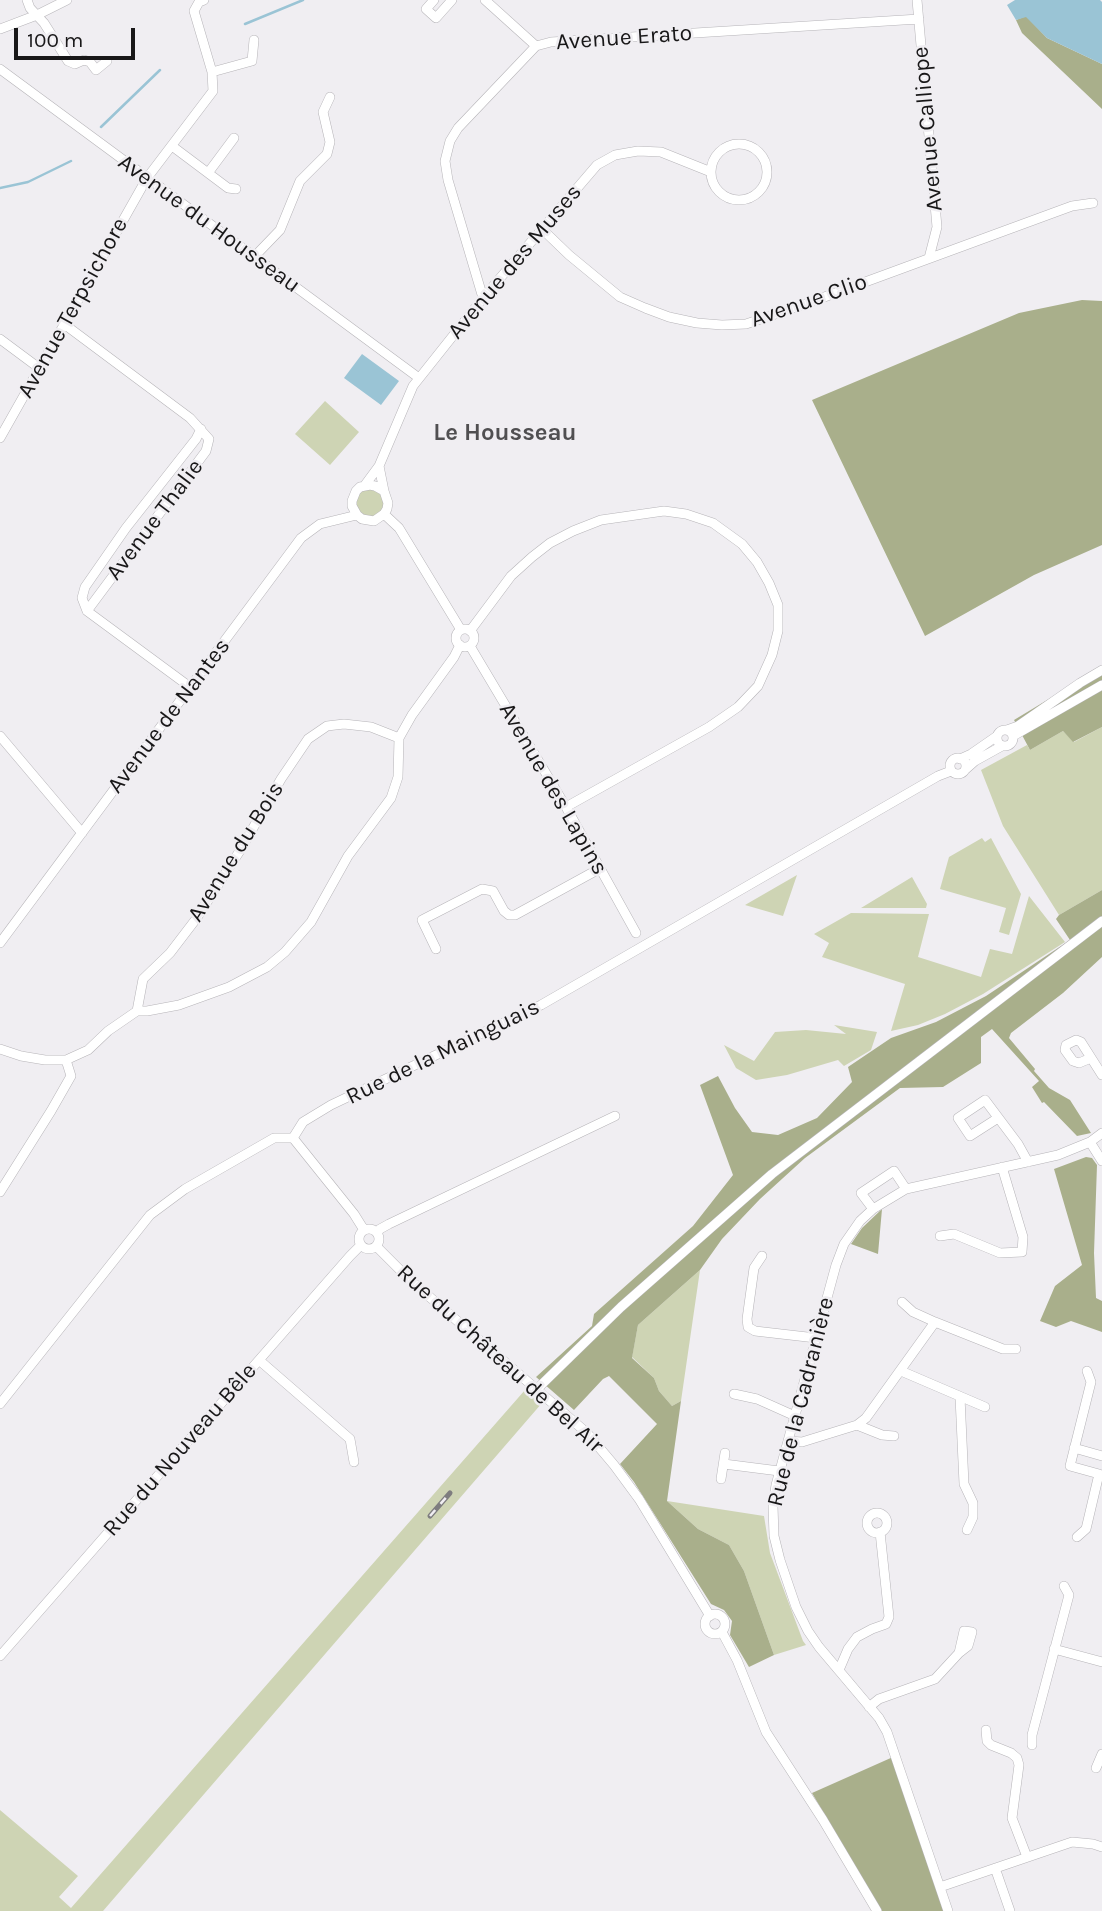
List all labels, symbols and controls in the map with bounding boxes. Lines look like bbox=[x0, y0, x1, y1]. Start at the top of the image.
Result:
scale bar bbox=[18, 14, 138, 58]
street label: Avenue Erato bbox=[555, 19, 693, 57]
text: 100 m bbox=[27, 28, 84, 52]
street label: Avenue Calliope bbox=[907, 45, 949, 213]
street label: Avenue du Housseau bbox=[112, 149, 306, 299]
street label: Avenue des Muses bbox=[442, 179, 588, 345]
street label: Avenue Terpsichore bbox=[12, 213, 134, 403]
street label: Avenue Clio bbox=[747, 268, 871, 334]
district label: Le Housseau bbox=[433, 419, 577, 447]
street label: Avenue Thalie bbox=[101, 454, 209, 586]
street label: Avenue de Nantes bbox=[102, 633, 236, 799]
street label: Avenue des Lapins bbox=[493, 698, 613, 880]
street label: Avenue du Bois bbox=[182, 777, 290, 927]
street label: Rue de la Mainguais bbox=[342, 993, 544, 1111]
street label: Rue du Château de Bel Air bbox=[391, 1259, 609, 1459]
street label: Rue de la Cadranière bbox=[762, 1294, 840, 1510]
street label: Rue du Nouveau Bêle bbox=[97, 1358, 263, 1542]

